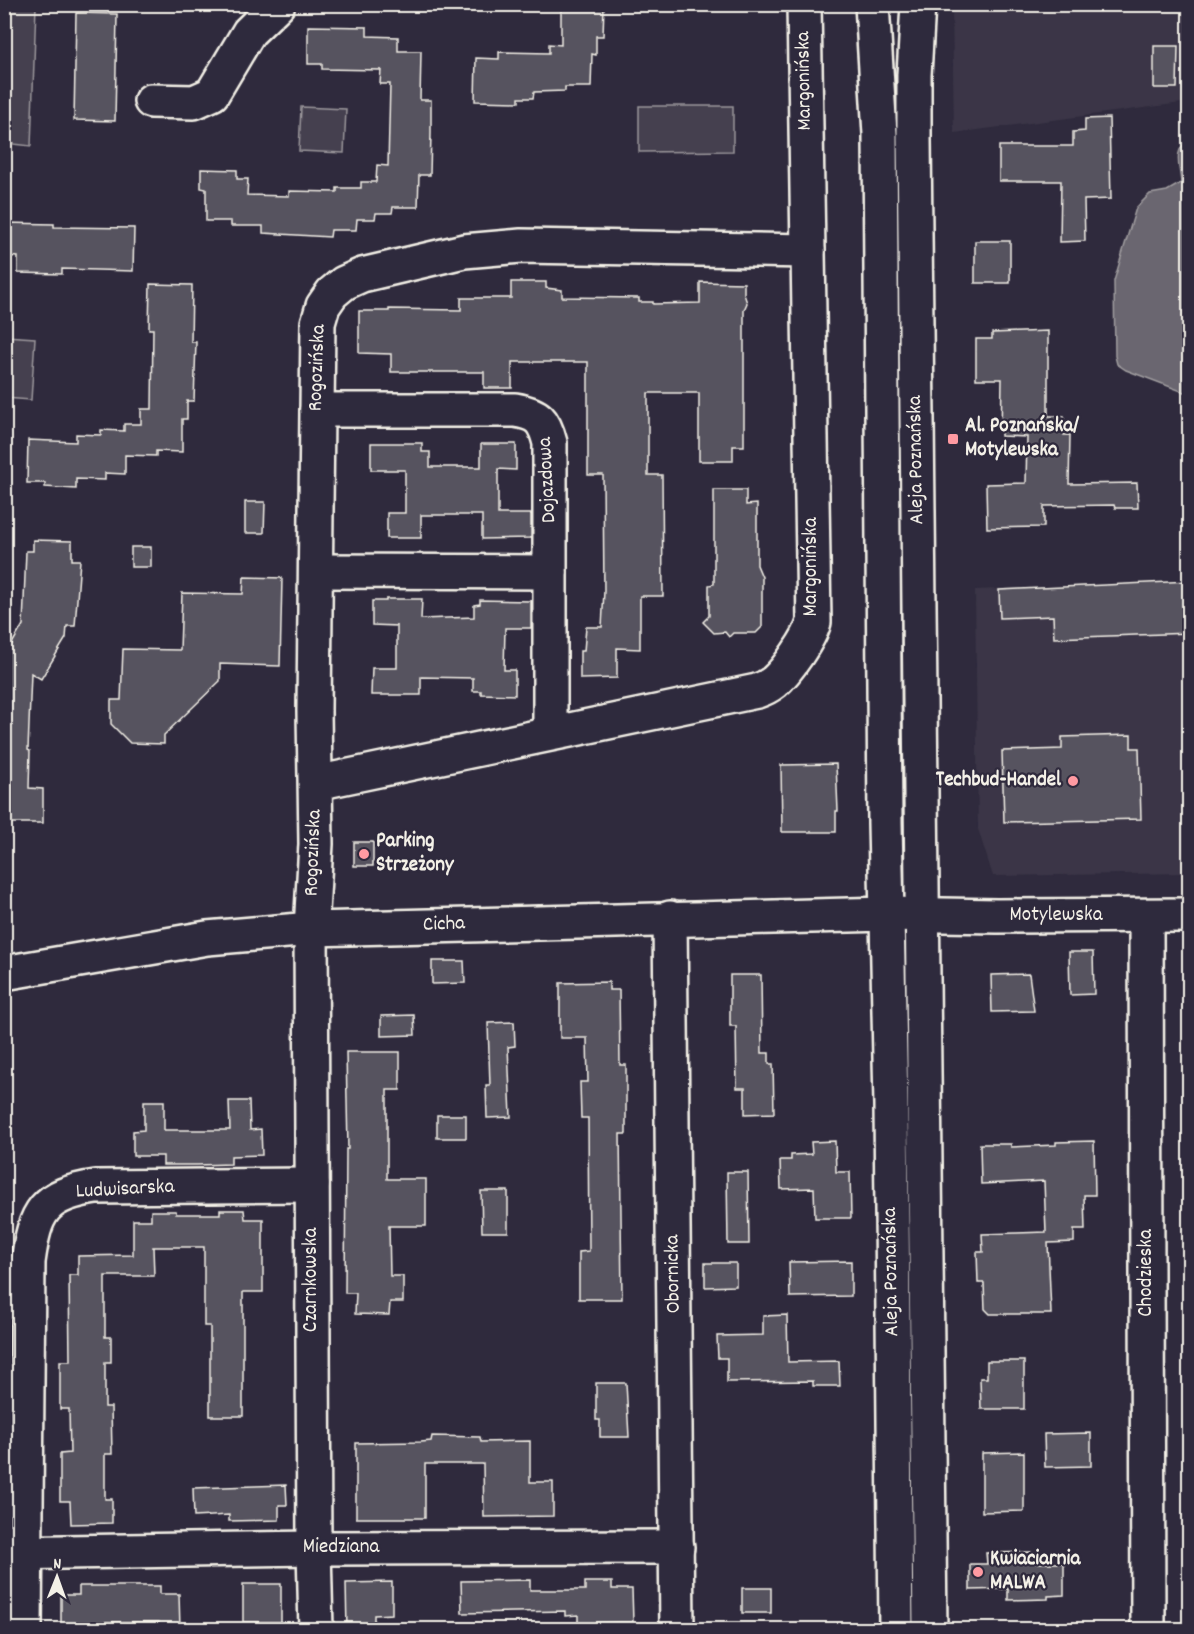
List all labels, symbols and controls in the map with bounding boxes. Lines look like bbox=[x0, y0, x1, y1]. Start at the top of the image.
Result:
street label: Margonińska bbox=[789, 30, 821, 131]
street label: Rogozińska bbox=[301, 323, 335, 412]
street label: Aleja Poznańska bbox=[901, 394, 933, 525]
place label: Al. Poznańska/ Motylewska bbox=[965, 412, 1079, 466]
marker: Al. Poznańska/ Motylewska bbox=[946, 432, 960, 446]
street label: Dojazdowa bbox=[531, 435, 565, 524]
street label: Margonińska bbox=[797, 516, 827, 617]
place label: Techbud-Handel bbox=[936, 766, 1062, 796]
marker: Techbud-Handel bbox=[1066, 774, 1080, 788]
street label: Rogozińska bbox=[297, 808, 331, 897]
place label: Parking Strzeżony bbox=[376, 827, 455, 881]
marker: Parking Strzeżony bbox=[357, 847, 371, 861]
street label: Motylewska bbox=[1010, 901, 1104, 931]
street label: Cicha bbox=[422, 909, 467, 941]
street label: Ludwisarska bbox=[75, 1172, 176, 1208]
street label: Aleja Poznańska bbox=[876, 1206, 908, 1337]
street label: Czarnkowska bbox=[297, 1227, 327, 1332]
street label: Chodzieska bbox=[1132, 1228, 1162, 1317]
street label: Obornicka bbox=[658, 1233, 690, 1314]
street label: Miedziana bbox=[303, 1533, 380, 1563]
place label: Kwiaciarnia MALWA bbox=[990, 1545, 1081, 1599]
north arrow bbox=[27, 1547, 87, 1607]
text: N bbox=[53, 1553, 61, 1576]
marker: Kwiaciarnia MALWA bbox=[971, 1565, 985, 1579]

